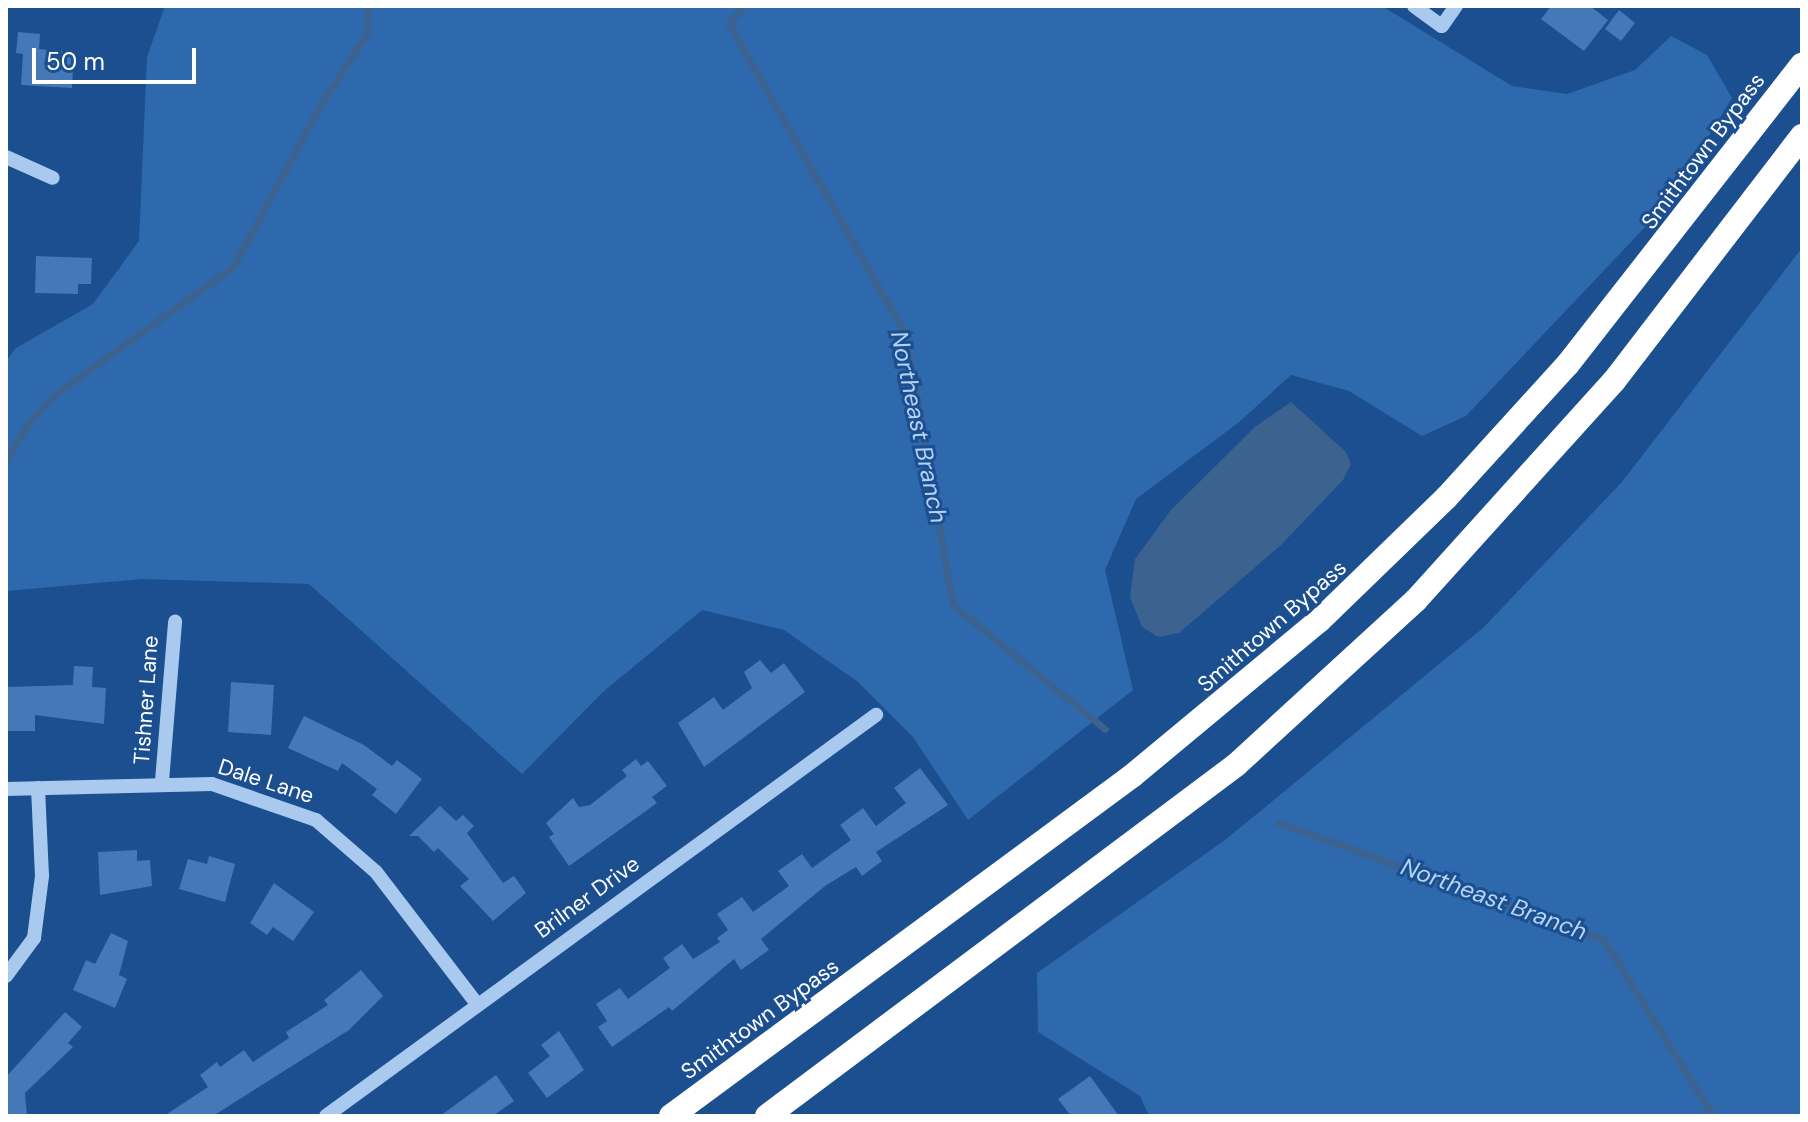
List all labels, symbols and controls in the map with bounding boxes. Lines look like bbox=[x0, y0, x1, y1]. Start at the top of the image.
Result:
scale bar bbox=[36, 32, 200, 82]
text: 50 m bbox=[46, 46, 105, 77]
street label: Smithtown Bypass bbox=[1636, 68, 1770, 234]
water label: Northeast Branch bbox=[885, 328, 953, 526]
street label: Smithtown Bypass bbox=[1192, 554, 1352, 698]
street label: Tishner Lane bbox=[128, 635, 164, 765]
street label: Dale Lane bbox=[215, 753, 317, 809]
street label: Brilner Drive bbox=[530, 850, 644, 944]
water label: Northeast Branch bbox=[1397, 852, 1591, 946]
street label: Smithtown Bypass bbox=[676, 953, 844, 1085]

